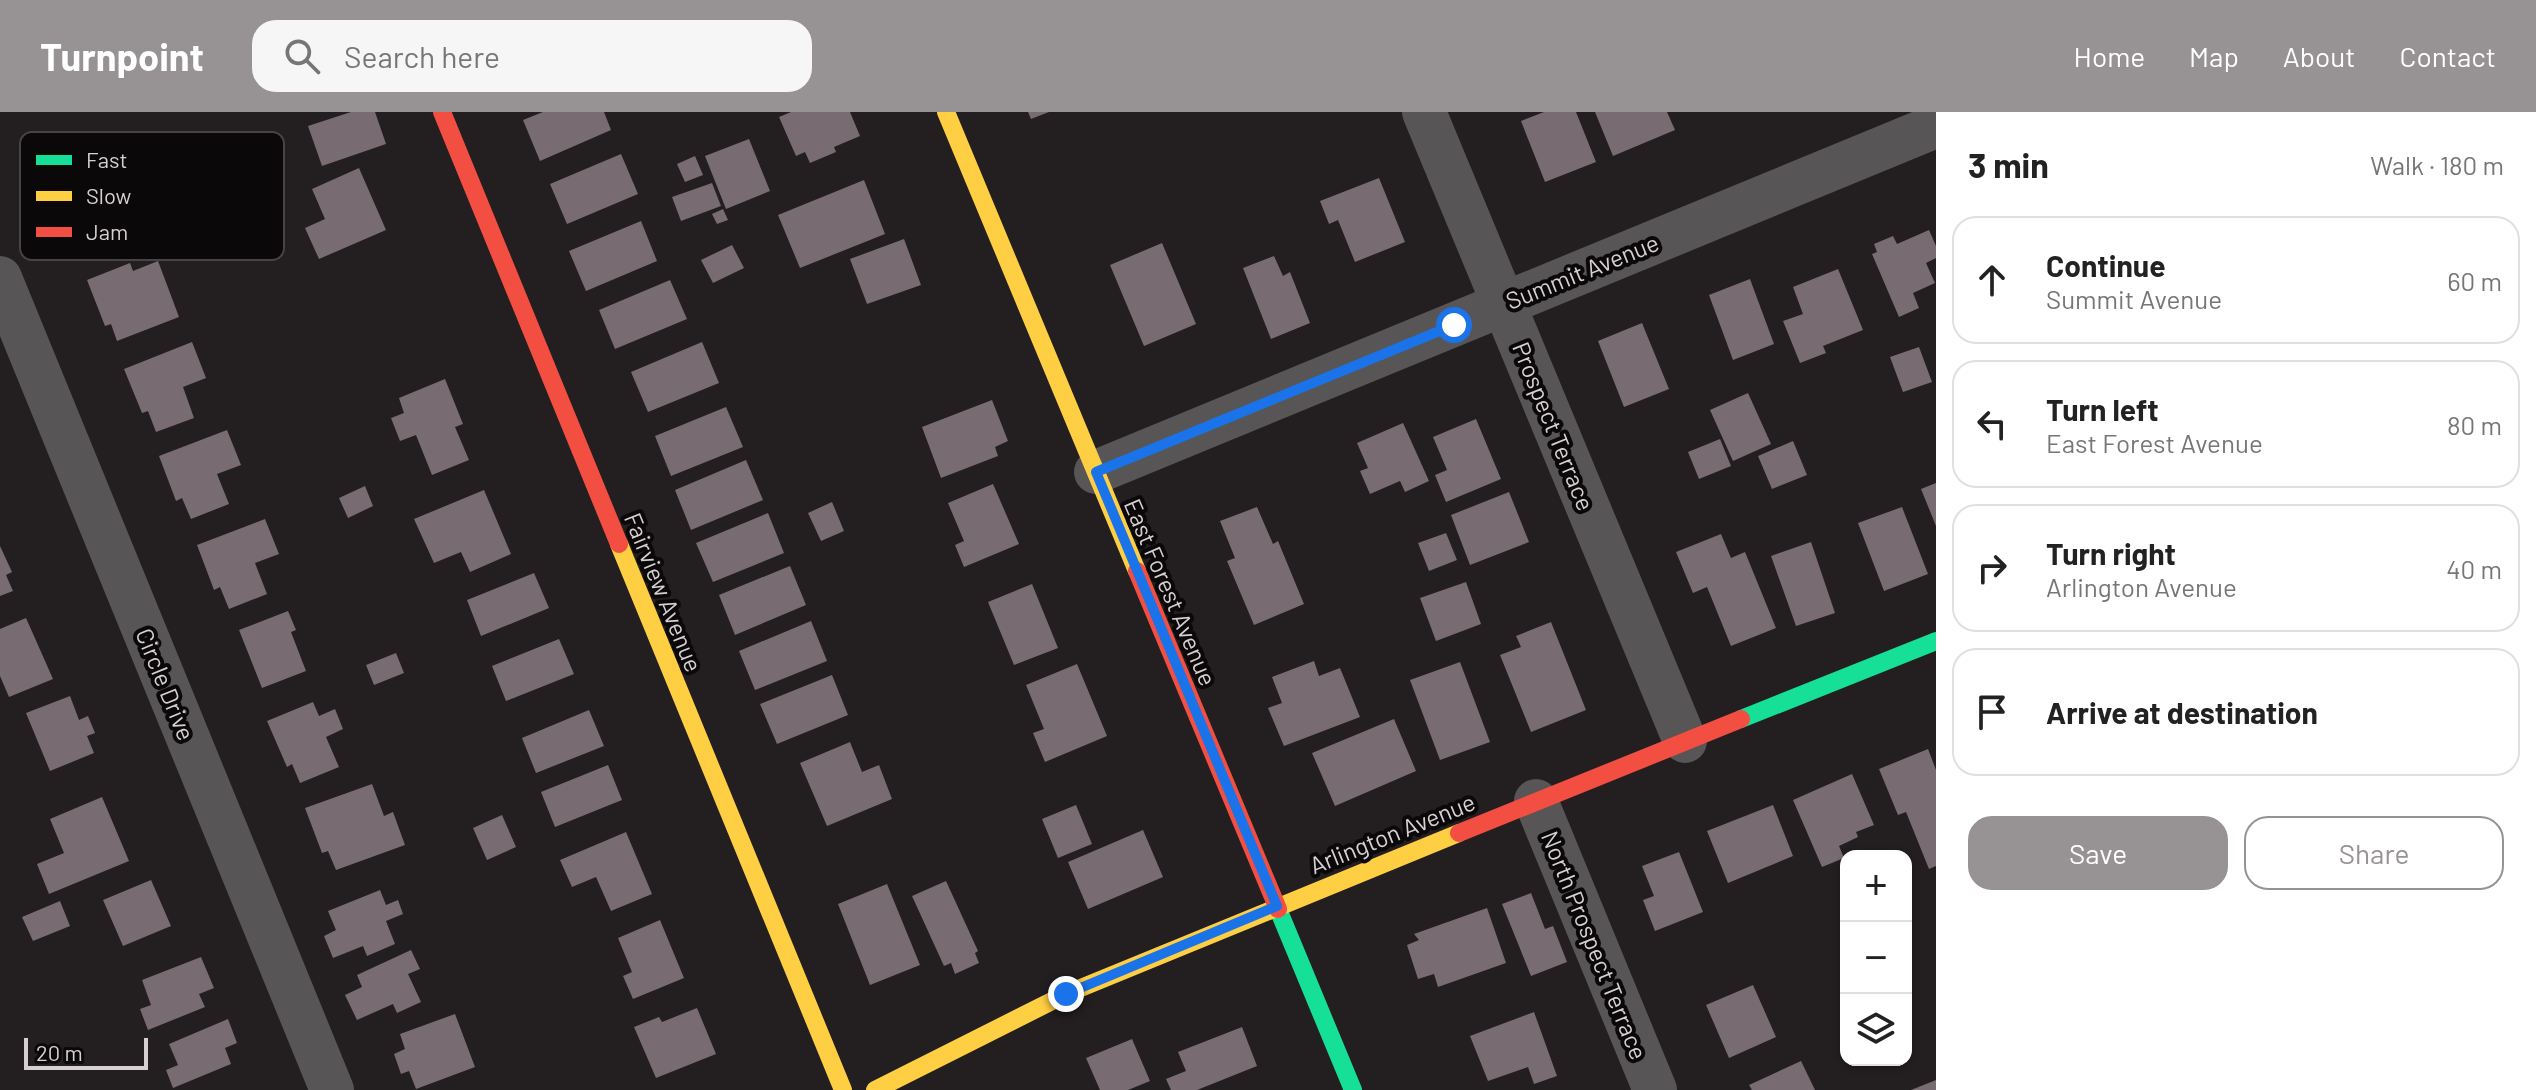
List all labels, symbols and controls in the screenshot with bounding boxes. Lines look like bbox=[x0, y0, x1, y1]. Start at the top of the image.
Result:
search box bbox=[252, 20, 812, 92]
text: Turnpoint bbox=[40, 33, 204, 79]
icon: search bbox=[280, 34, 324, 78]
text: Search here bbox=[344, 38, 500, 74]
text: Home bbox=[2074, 39, 2145, 73]
text: Map bbox=[2189, 39, 2239, 73]
text: About bbox=[2283, 39, 2355, 73]
text: Contact bbox=[2399, 39, 2496, 73]
legend bbox=[20, 132, 284, 260]
text: 3 min bbox=[1968, 144, 2049, 185]
text: Fast bbox=[86, 146, 128, 172]
text: Walk · 180 m bbox=[2370, 149, 2504, 180]
text: Slow bbox=[86, 182, 131, 208]
text: Jam bbox=[86, 218, 128, 244]
street label: Summit Avenue bbox=[1501, 227, 1663, 315]
text: Continue bbox=[2046, 247, 2166, 283]
icon: ahead bbox=[1970, 258, 2014, 302]
text: 60 m bbox=[2447, 265, 2502, 296]
text: Summit Avenue bbox=[2046, 283, 2222, 314]
route start bbox=[1436, 307, 1472, 343]
street label: Prospect Terrace bbox=[1507, 338, 1601, 514]
text: Turn left bbox=[2046, 391, 2159, 427]
icon: left bbox=[1970, 402, 2014, 446]
text: 80 m bbox=[2447, 409, 2502, 440]
text: East Forest Avenue bbox=[2046, 427, 2263, 458]
street label: East Forest Avenue bbox=[1119, 494, 1223, 690]
street label: Fairview Avenue bbox=[619, 508, 709, 676]
text: Turn right bbox=[2046, 535, 2176, 571]
icon: right bbox=[1970, 546, 2014, 590]
text: 40 m bbox=[2446, 553, 2502, 584]
text: Arlington Avenue bbox=[2046, 571, 2237, 602]
street label: Circle Drive bbox=[130, 624, 202, 744]
icon: arrive bbox=[1970, 690, 2014, 734]
text: Arrive at destination bbox=[2046, 694, 2318, 730]
street label: Arlington Avenue bbox=[1305, 787, 1479, 879]
button: Save bbox=[1968, 816, 2228, 890]
button: Share bbox=[2244, 816, 2504, 890]
street label: North Prospect Terrace bbox=[1536, 827, 1654, 1063]
map controls bbox=[1840, 850, 1912, 1066]
button: + bbox=[1840, 850, 1912, 922]
button: − bbox=[1840, 922, 1912, 994]
route end bbox=[1048, 976, 1084, 1012]
button: layers bbox=[1840, 994, 1912, 1066]
scale bar bbox=[24, 1034, 148, 1070]
text: 20 m bbox=[36, 1039, 83, 1065]

